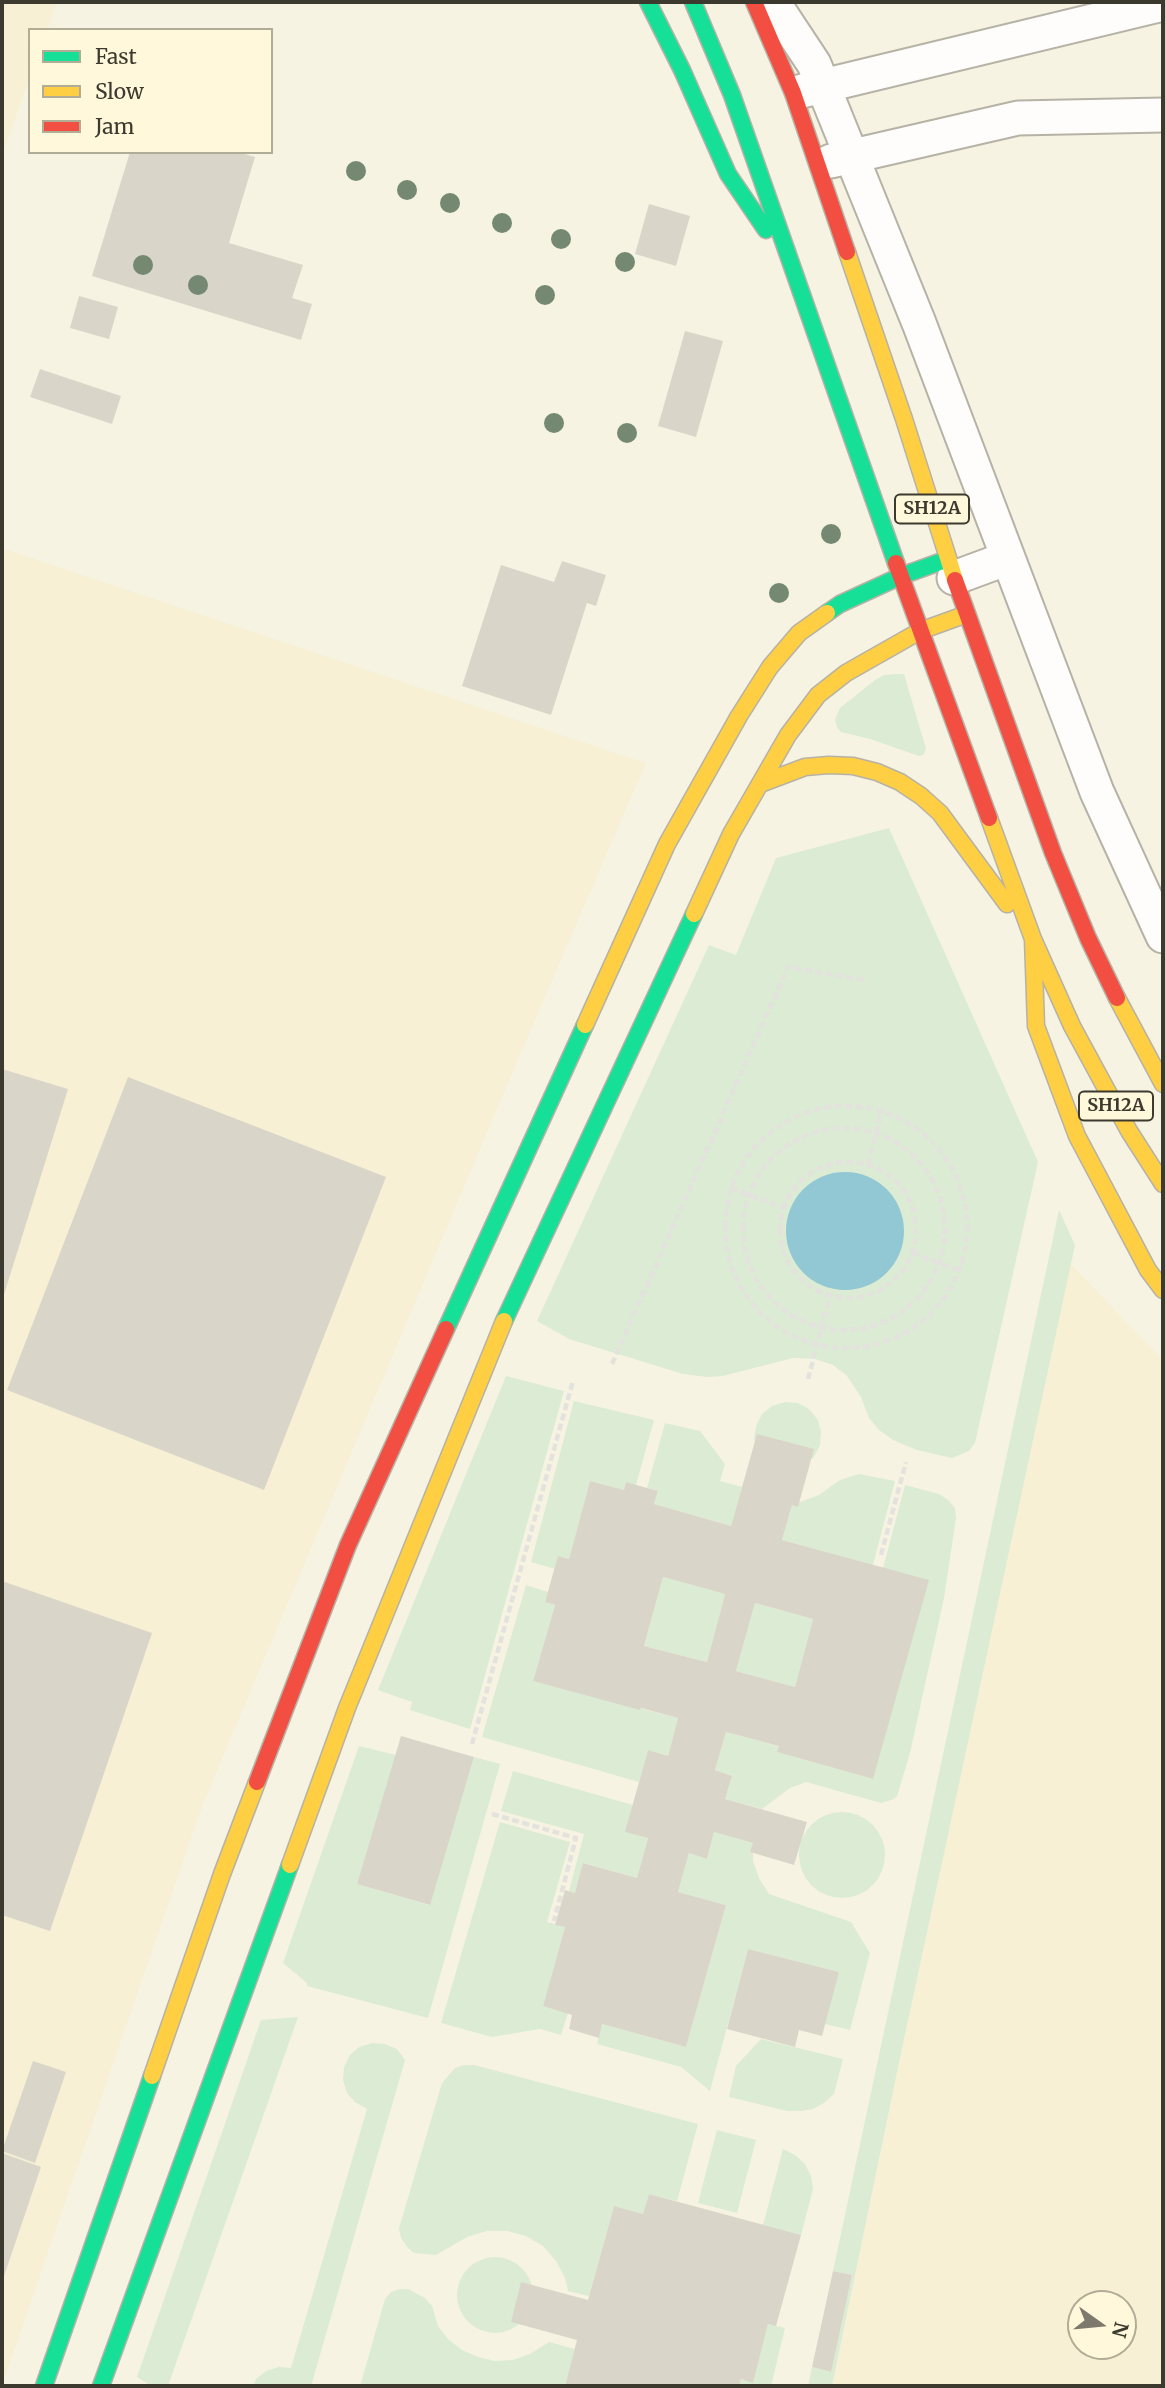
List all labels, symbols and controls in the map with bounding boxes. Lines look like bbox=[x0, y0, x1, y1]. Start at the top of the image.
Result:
legend bbox=[28, 28, 273, 154]
text: Fast bbox=[95, 43, 137, 70]
text: Slow bbox=[95, 78, 144, 105]
text: Jam bbox=[95, 113, 134, 140]
road number: SH12A bbox=[895, 494, 969, 524]
road number: SH12A bbox=[1079, 1092, 1153, 1120]
north arrow bbox=[1067, 2290, 1137, 2360]
text: N bbox=[1107, 2320, 1134, 2340]

